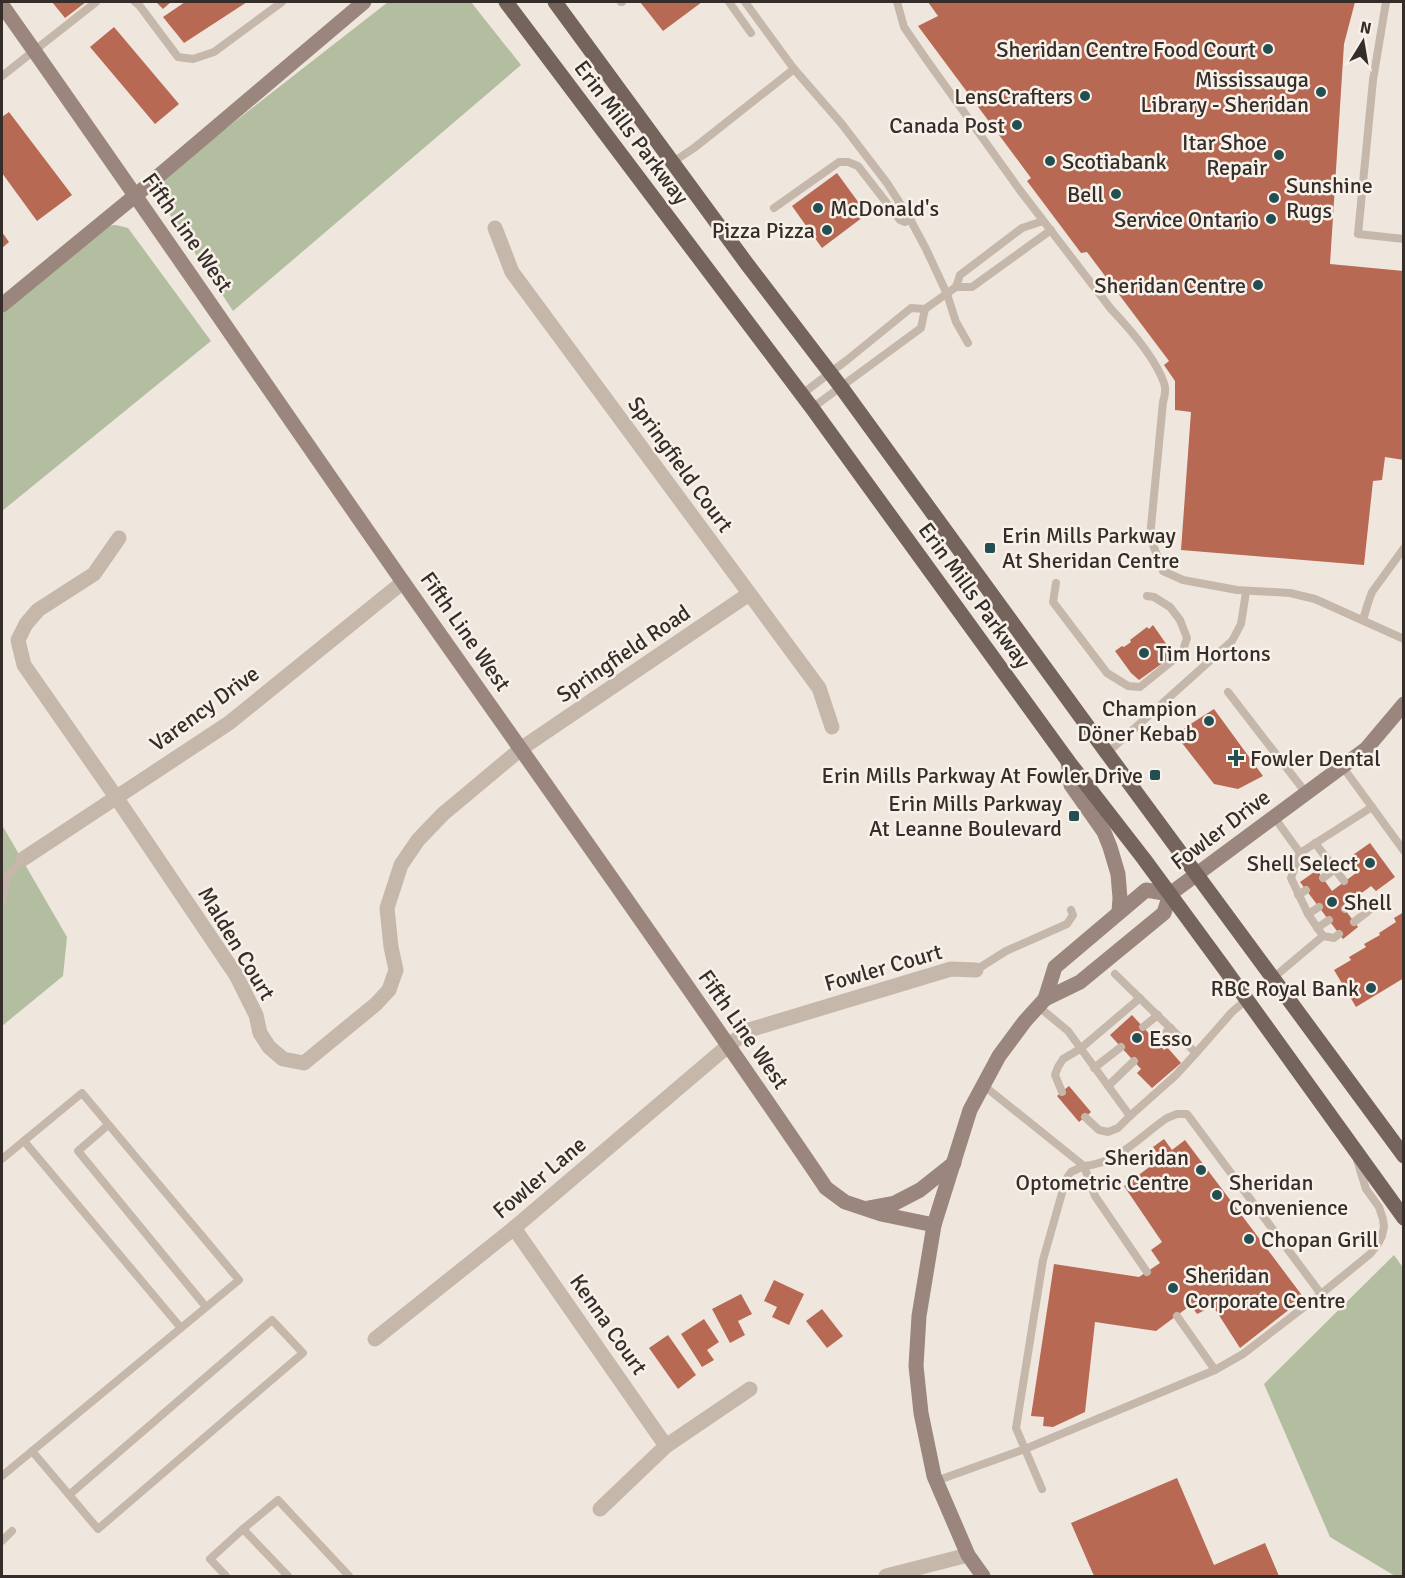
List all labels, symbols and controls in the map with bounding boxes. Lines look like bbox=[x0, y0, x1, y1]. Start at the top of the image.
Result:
north arrow bbox=[1333, 12, 1393, 72]
text: N bbox=[1358, 17, 1373, 39]
place label: Sheridan Centre Food Court bbox=[996, 36, 1256, 63]
marker: Sheridan Centre Food Court bbox=[1261, 42, 1275, 56]
street label: Erin Mills Parkway bbox=[569, 55, 695, 210]
place label: Mississauga Library - Sheridan bbox=[1140, 66, 1309, 118]
place label: LensCrafters bbox=[954, 83, 1073, 110]
marker: Mississauga Library - Sheridan bbox=[1314, 85, 1328, 99]
marker: LensCrafters bbox=[1078, 89, 1092, 103]
place label: Canada Post bbox=[889, 112, 1005, 139]
marker: Canada Post bbox=[1010, 118, 1024, 132]
place label: Itar Shoe Repair bbox=[1182, 129, 1267, 181]
place label: Scotiabank bbox=[1062, 148, 1166, 175]
marker: Itar Shoe Repair bbox=[1272, 148, 1286, 162]
marker: Scotiabank bbox=[1043, 154, 1057, 168]
street label: Fifth Line West bbox=[137, 167, 239, 297]
place label: Sunshine Rugs bbox=[1286, 172, 1373, 224]
place label: Bell bbox=[1067, 181, 1104, 208]
marker: Bell bbox=[1109, 187, 1123, 201]
marker: Sunshine Rugs bbox=[1267, 191, 1281, 205]
place label: McDonald's bbox=[830, 195, 939, 222]
marker: McDonald's bbox=[811, 201, 825, 215]
place label: Service Ontario bbox=[1114, 206, 1259, 233]
marker: Service Ontario bbox=[1264, 212, 1278, 226]
place label: Pizza Pizza bbox=[712, 217, 815, 244]
marker: Pizza Pizza bbox=[820, 223, 834, 237]
place label: Sheridan Centre bbox=[1094, 272, 1246, 299]
marker: Sheridan Centre bbox=[1251, 278, 1265, 292]
street label: Springfield Court bbox=[622, 391, 739, 538]
street label: Erin Mills Parkway bbox=[913, 517, 1037, 674]
place label: Erin Mills Parkway At Sheridan Centre bbox=[1002, 522, 1179, 574]
marker: Erin Mills Parkway At Sheridan Centre bbox=[983, 541, 997, 555]
street label: Fifth Line West bbox=[415, 566, 517, 696]
street label: Springfield Road bbox=[551, 599, 695, 708]
place label: Tim Hortons bbox=[1156, 640, 1271, 667]
marker: Tim Hortons bbox=[1137, 646, 1151, 660]
street label: Varency Drive bbox=[144, 660, 264, 757]
place label: Champion Döner Kebab bbox=[1077, 695, 1197, 747]
marker: Champion Döner Kebab bbox=[1202, 714, 1216, 728]
place label: Fowler Dental bbox=[1250, 745, 1381, 772]
marker: Fowler Dental bbox=[1227, 749, 1245, 767]
place label: Erin Mills Parkway At Fowler Drive bbox=[821, 762, 1143, 789]
marker: Erin Mills Parkway At Fowler Drive bbox=[1148, 768, 1162, 782]
street label: Fowler Drive bbox=[1165, 783, 1275, 875]
place label: Erin Mills Parkway At Leanne Boulevard bbox=[869, 790, 1063, 842]
marker: Erin Mills Parkway At Leanne Boulevard bbox=[1067, 809, 1081, 823]
place label: Shell Select bbox=[1247, 850, 1358, 877]
marker: Shell Select bbox=[1363, 856, 1377, 870]
street label: Malden Court bbox=[192, 882, 281, 1005]
place label: Shell bbox=[1344, 889, 1392, 916]
marker: Shell bbox=[1325, 895, 1339, 909]
street label: Fowler Court bbox=[821, 938, 945, 997]
street label: Fifth Line West bbox=[693, 964, 795, 1094]
place label: RBC Royal Bank bbox=[1211, 975, 1359, 1002]
marker: RBC Royal Bank bbox=[1364, 981, 1378, 995]
place label: Esso bbox=[1149, 1025, 1192, 1052]
marker: Esso bbox=[1130, 1031, 1144, 1045]
street label: Fowler Lane bbox=[487, 1131, 592, 1224]
place label: Sheridan Optometric Centre bbox=[1016, 1144, 1189, 1196]
marker: Sheridan Optometric Centre bbox=[1194, 1163, 1208, 1177]
place label: Sheridan Convenience bbox=[1229, 1169, 1348, 1221]
marker: Sheridan Convenience bbox=[1210, 1188, 1224, 1202]
place label: Chopan Grill bbox=[1261, 1226, 1379, 1253]
marker: Chopan Grill bbox=[1242, 1232, 1256, 1246]
place label: Sheridan Corporate Centre bbox=[1185, 1262, 1345, 1314]
street label: Kenna Court bbox=[564, 1269, 653, 1380]
marker: Sheridan Corporate Centre bbox=[1166, 1281, 1180, 1295]

